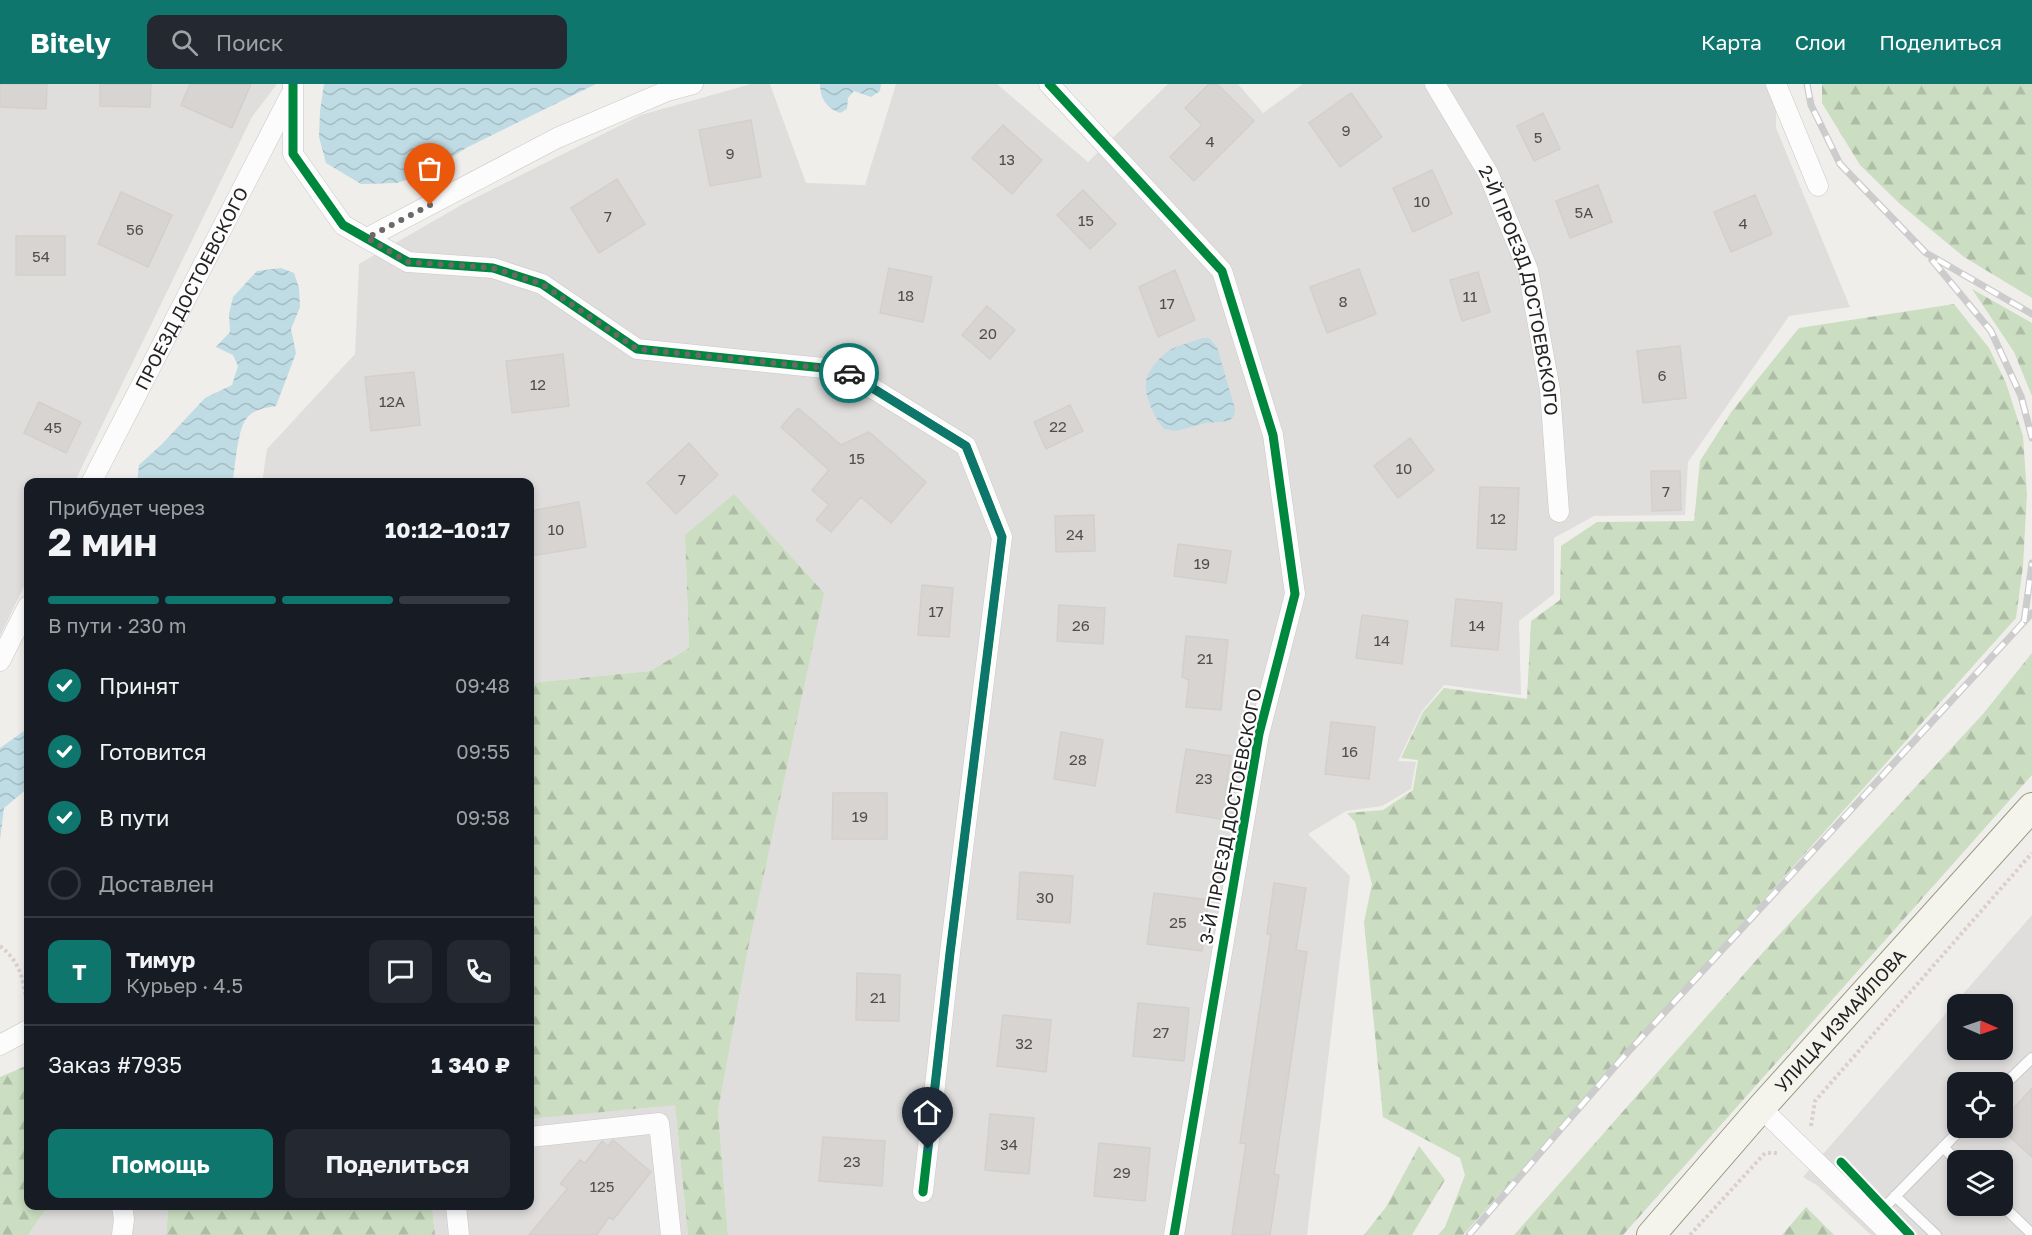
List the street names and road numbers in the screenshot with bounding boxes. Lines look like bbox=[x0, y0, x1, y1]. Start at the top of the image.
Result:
street label: 2-Й ПРОЕЗД ДОСТОЕВСКОГО bbox=[1475, 161, 1563, 416]
street label: ПРОЕЗД ДОСТОЕВСКОГО bbox=[130, 183, 252, 393]
street label: 3-Й ПРОЕЗД ДОСТОЕВСКОГО bbox=[1194, 686, 1266, 946]
street label: УЛИЦА ИЗМАЙЛОВА bbox=[1770, 944, 1910, 1096]

